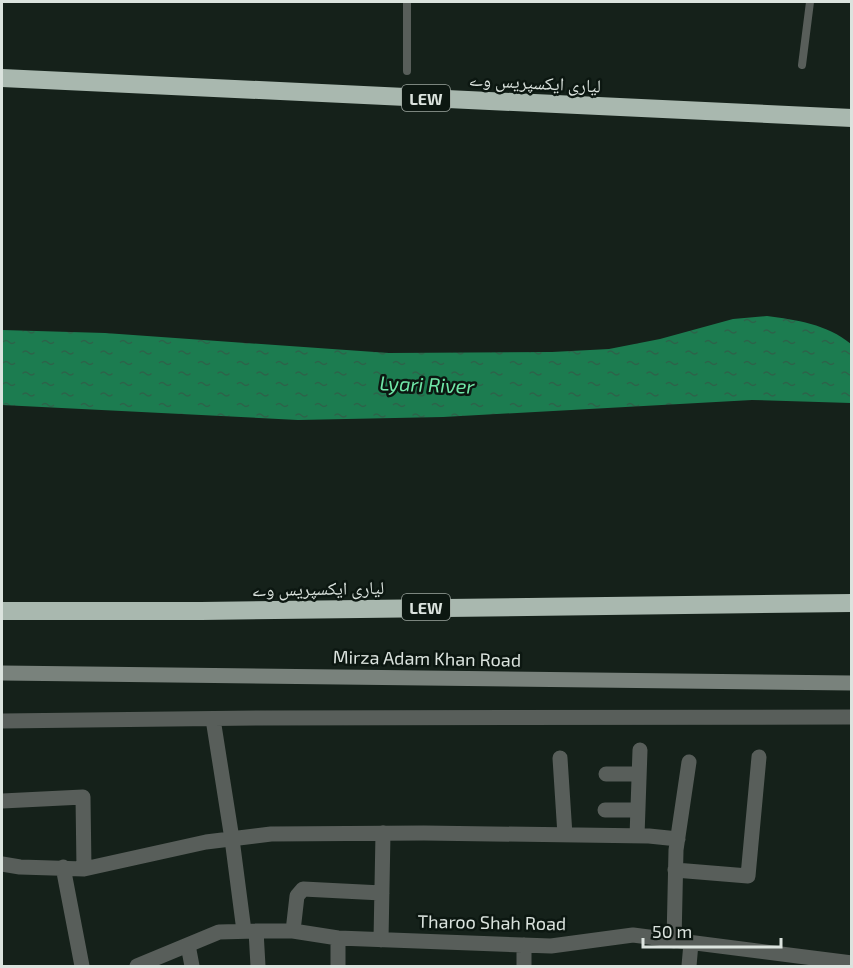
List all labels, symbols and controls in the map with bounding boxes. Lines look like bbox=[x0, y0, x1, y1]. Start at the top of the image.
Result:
street label: لیاری ایکسپریس وے bbox=[468, 68, 602, 98]
road number: LEW bbox=[402, 85, 450, 111]
water label: Lyari River bbox=[379, 370, 476, 399]
street label: لیاری ایکسپریس وے bbox=[252, 576, 384, 601]
road number: LEW bbox=[402, 594, 450, 620]
street label: Mirza Adam Khan Road bbox=[333, 645, 521, 671]
street label: Tharoo Shah Road bbox=[418, 910, 566, 934]
scale bar bbox=[643, 911, 781, 949]
text: 50 m bbox=[652, 920, 692, 942]

